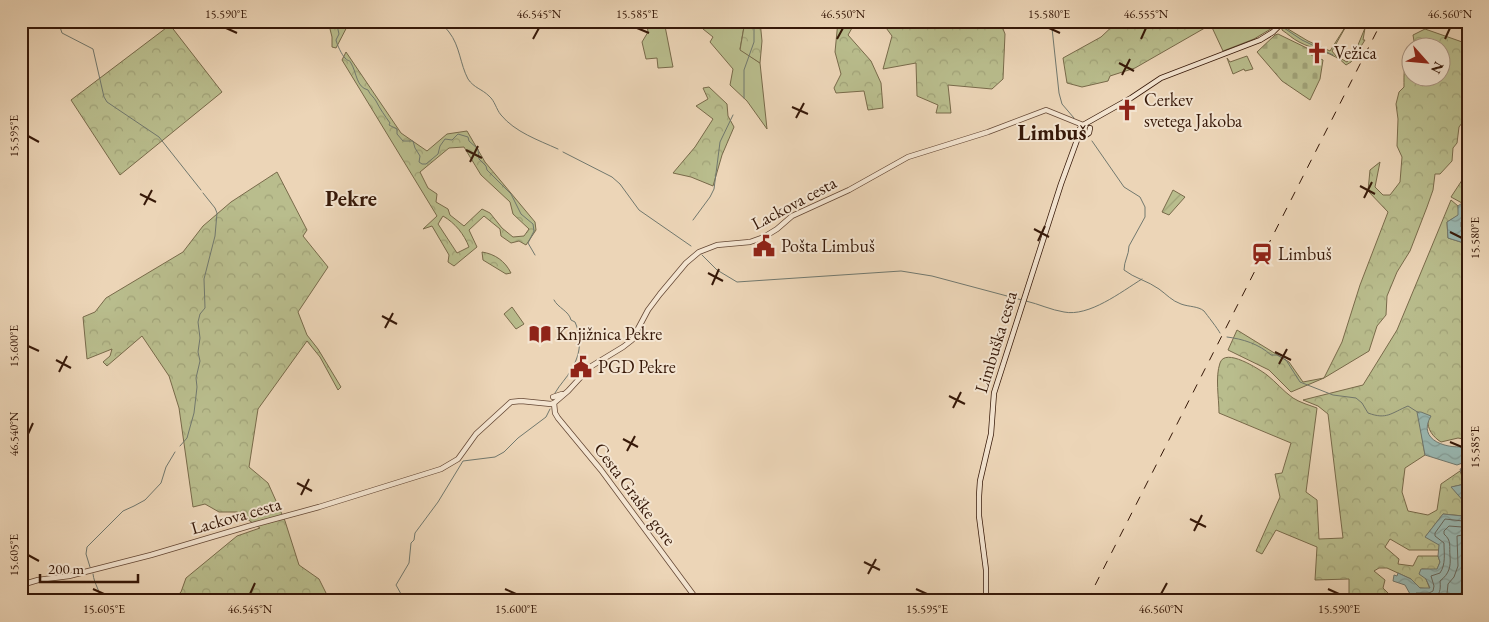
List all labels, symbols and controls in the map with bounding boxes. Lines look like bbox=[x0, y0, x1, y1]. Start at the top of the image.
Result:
text: 15.590°E bbox=[205, 6, 247, 22]
text: 46.545°N bbox=[517, 6, 562, 22]
text: 15.585°E bbox=[616, 6, 658, 22]
text: 46.550°N bbox=[821, 6, 866, 22]
text: 15.580°E bbox=[1028, 6, 1070, 22]
text: 46.555°N bbox=[1124, 6, 1169, 22]
text: 46.560°N bbox=[1428, 6, 1473, 22]
north arrow bbox=[1402, 38, 1452, 88]
church icon: Vežica bbox=[1304, 40, 1330, 66]
place label: Vežica bbox=[1334, 41, 1378, 64]
text: N bbox=[1427, 59, 1448, 78]
place label: Cerkev svetega Jakoba bbox=[1144, 88, 1243, 132]
church icon: Cerkev svetega Jakoba bbox=[1114, 97, 1140, 123]
text: 15.595°E bbox=[6, 115, 22, 157]
district label: Limbuš bbox=[1018, 118, 1086, 147]
street label: Lackova cesta bbox=[747, 170, 841, 235]
district label: Pekre bbox=[325, 184, 377, 213]
text: 15.580°E bbox=[1467, 217, 1483, 259]
public building icon: Pošta Limbuš bbox=[751, 233, 777, 259]
place label: Pošta Limbuš bbox=[781, 234, 875, 257]
station icon: Limbuš bbox=[1249, 241, 1275, 267]
place label: Limbuš bbox=[1278, 242, 1332, 265]
street label: Limbuška cesta bbox=[969, 287, 1022, 396]
library icon: Knjižnica Pekre bbox=[527, 321, 553, 347]
place label: Knjižnica Pekre bbox=[556, 322, 662, 345]
text: 15.600°E bbox=[6, 325, 22, 367]
public building icon: PGD Pekre bbox=[568, 354, 594, 380]
place label: PGD Pekre bbox=[598, 355, 676, 378]
text: 46.540°N bbox=[6, 411, 22, 456]
text: 15.585°E bbox=[1467, 426, 1483, 468]
street label: Cesta Graške gore bbox=[589, 438, 682, 550]
street label: Lackova cesta bbox=[188, 491, 285, 539]
text: 15.605°E bbox=[6, 534, 22, 576]
scale bar bbox=[40, 552, 138, 584]
text: 200 m bbox=[48, 559, 85, 578]
text: 15.605°E bbox=[83, 601, 125, 617]
text: 46.545°N bbox=[228, 601, 273, 617]
text: 15.600°E bbox=[495, 601, 537, 617]
text: 15.595°E bbox=[906, 601, 948, 617]
text: 46.560°N bbox=[1139, 601, 1184, 617]
text: 15.590°E bbox=[1318, 601, 1360, 617]

